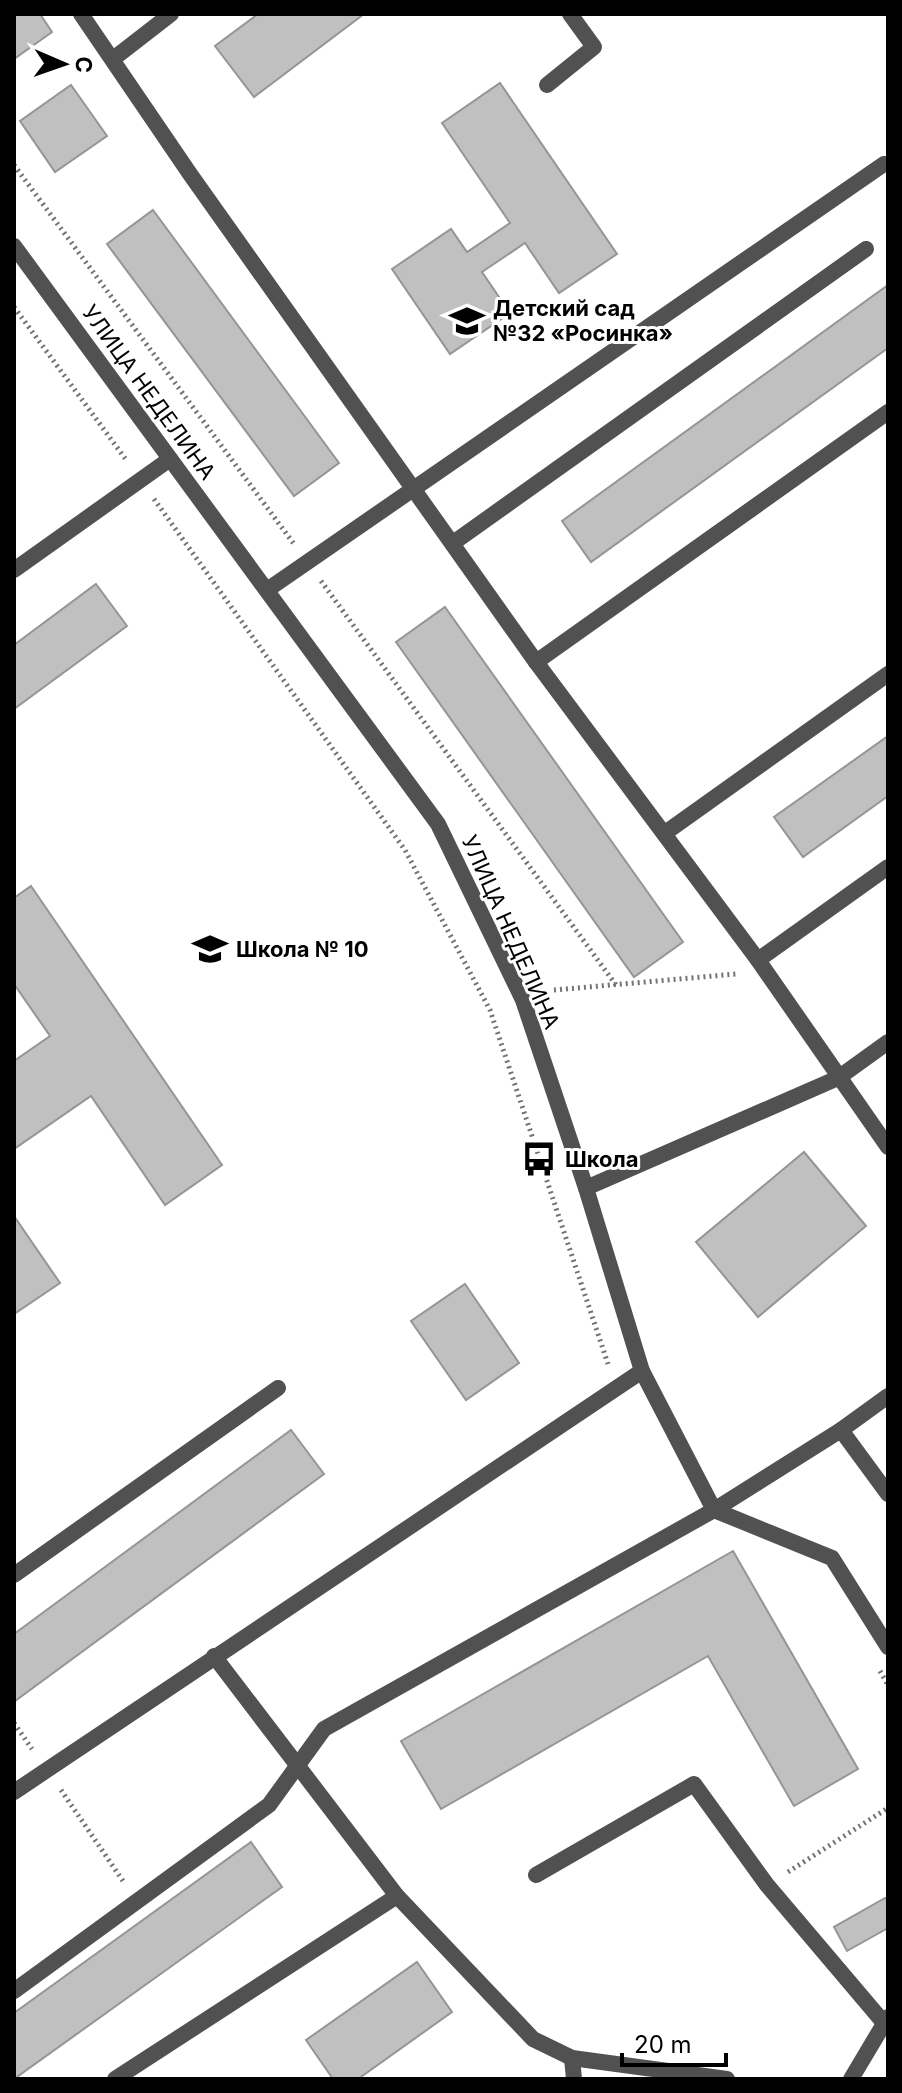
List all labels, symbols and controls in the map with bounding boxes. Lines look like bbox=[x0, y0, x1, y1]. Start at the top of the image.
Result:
north arrow bbox=[24, 24, 104, 104]
text: С bbox=[71, 56, 97, 73]
place label: Детский сад №32 «Росинка» bbox=[493, 295, 673, 346]
street label: УЛИЦА НЕДЕЛИНА bbox=[77, 300, 221, 484]
school or university icon: Детский сад №32 «Росинка» bbox=[448, 302, 486, 340]
street label: УЛИЦА НЕДЕЛИНА bbox=[457, 831, 565, 1033]
school or university icon: Школа № 10 bbox=[191, 930, 229, 968]
place label: Школа № 10 bbox=[236, 936, 369, 962]
bus stop icon: Школа bbox=[520, 1140, 558, 1178]
place label: Школа bbox=[565, 1146, 639, 1172]
scale bar bbox=[622, 2017, 726, 2067]
text: 20 m bbox=[634, 2030, 692, 2059]

